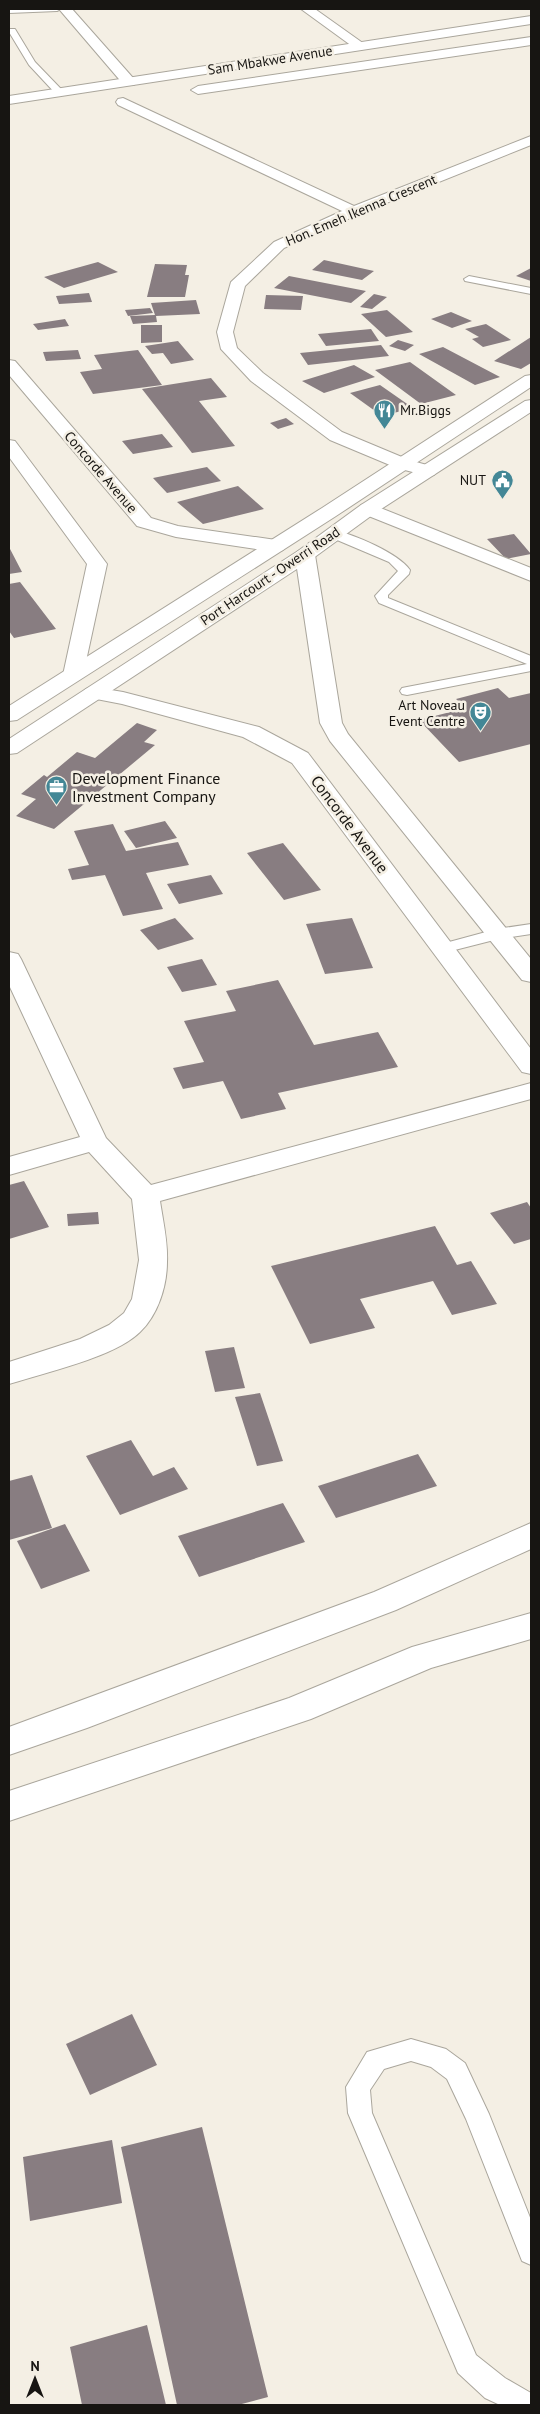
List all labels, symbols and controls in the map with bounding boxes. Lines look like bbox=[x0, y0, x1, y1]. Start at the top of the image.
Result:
street label: Sam Mbakwe Avenue bbox=[206, 41, 334, 79]
street label: Hon. Emeh Ikenna Crescent bbox=[283, 170, 439, 250]
restaurant icon: Mr.Biggs bbox=[372, 398, 396, 429]
place label: Mr.Biggs bbox=[400, 401, 451, 419]
street label: Concorde Avenue bbox=[61, 427, 141, 517]
public building icon: NUT bbox=[490, 468, 514, 499]
place label: NUT bbox=[460, 471, 486, 489]
street label: Port Harcourt - Owerri Road bbox=[197, 523, 343, 629]
place label: Art Noveau Event Centre bbox=[389, 696, 465, 730]
theatre icon: Art Noveau Event Centre bbox=[469, 701, 493, 732]
place label: Development Finance Investment Company bbox=[72, 768, 220, 806]
street label: Concorde Avenue bbox=[307, 771, 393, 877]
office icon: Development Finance Investment Company bbox=[44, 775, 68, 806]
north arrow bbox=[10, 2354, 60, 2404]
text: N bbox=[30, 2357, 40, 2375]

